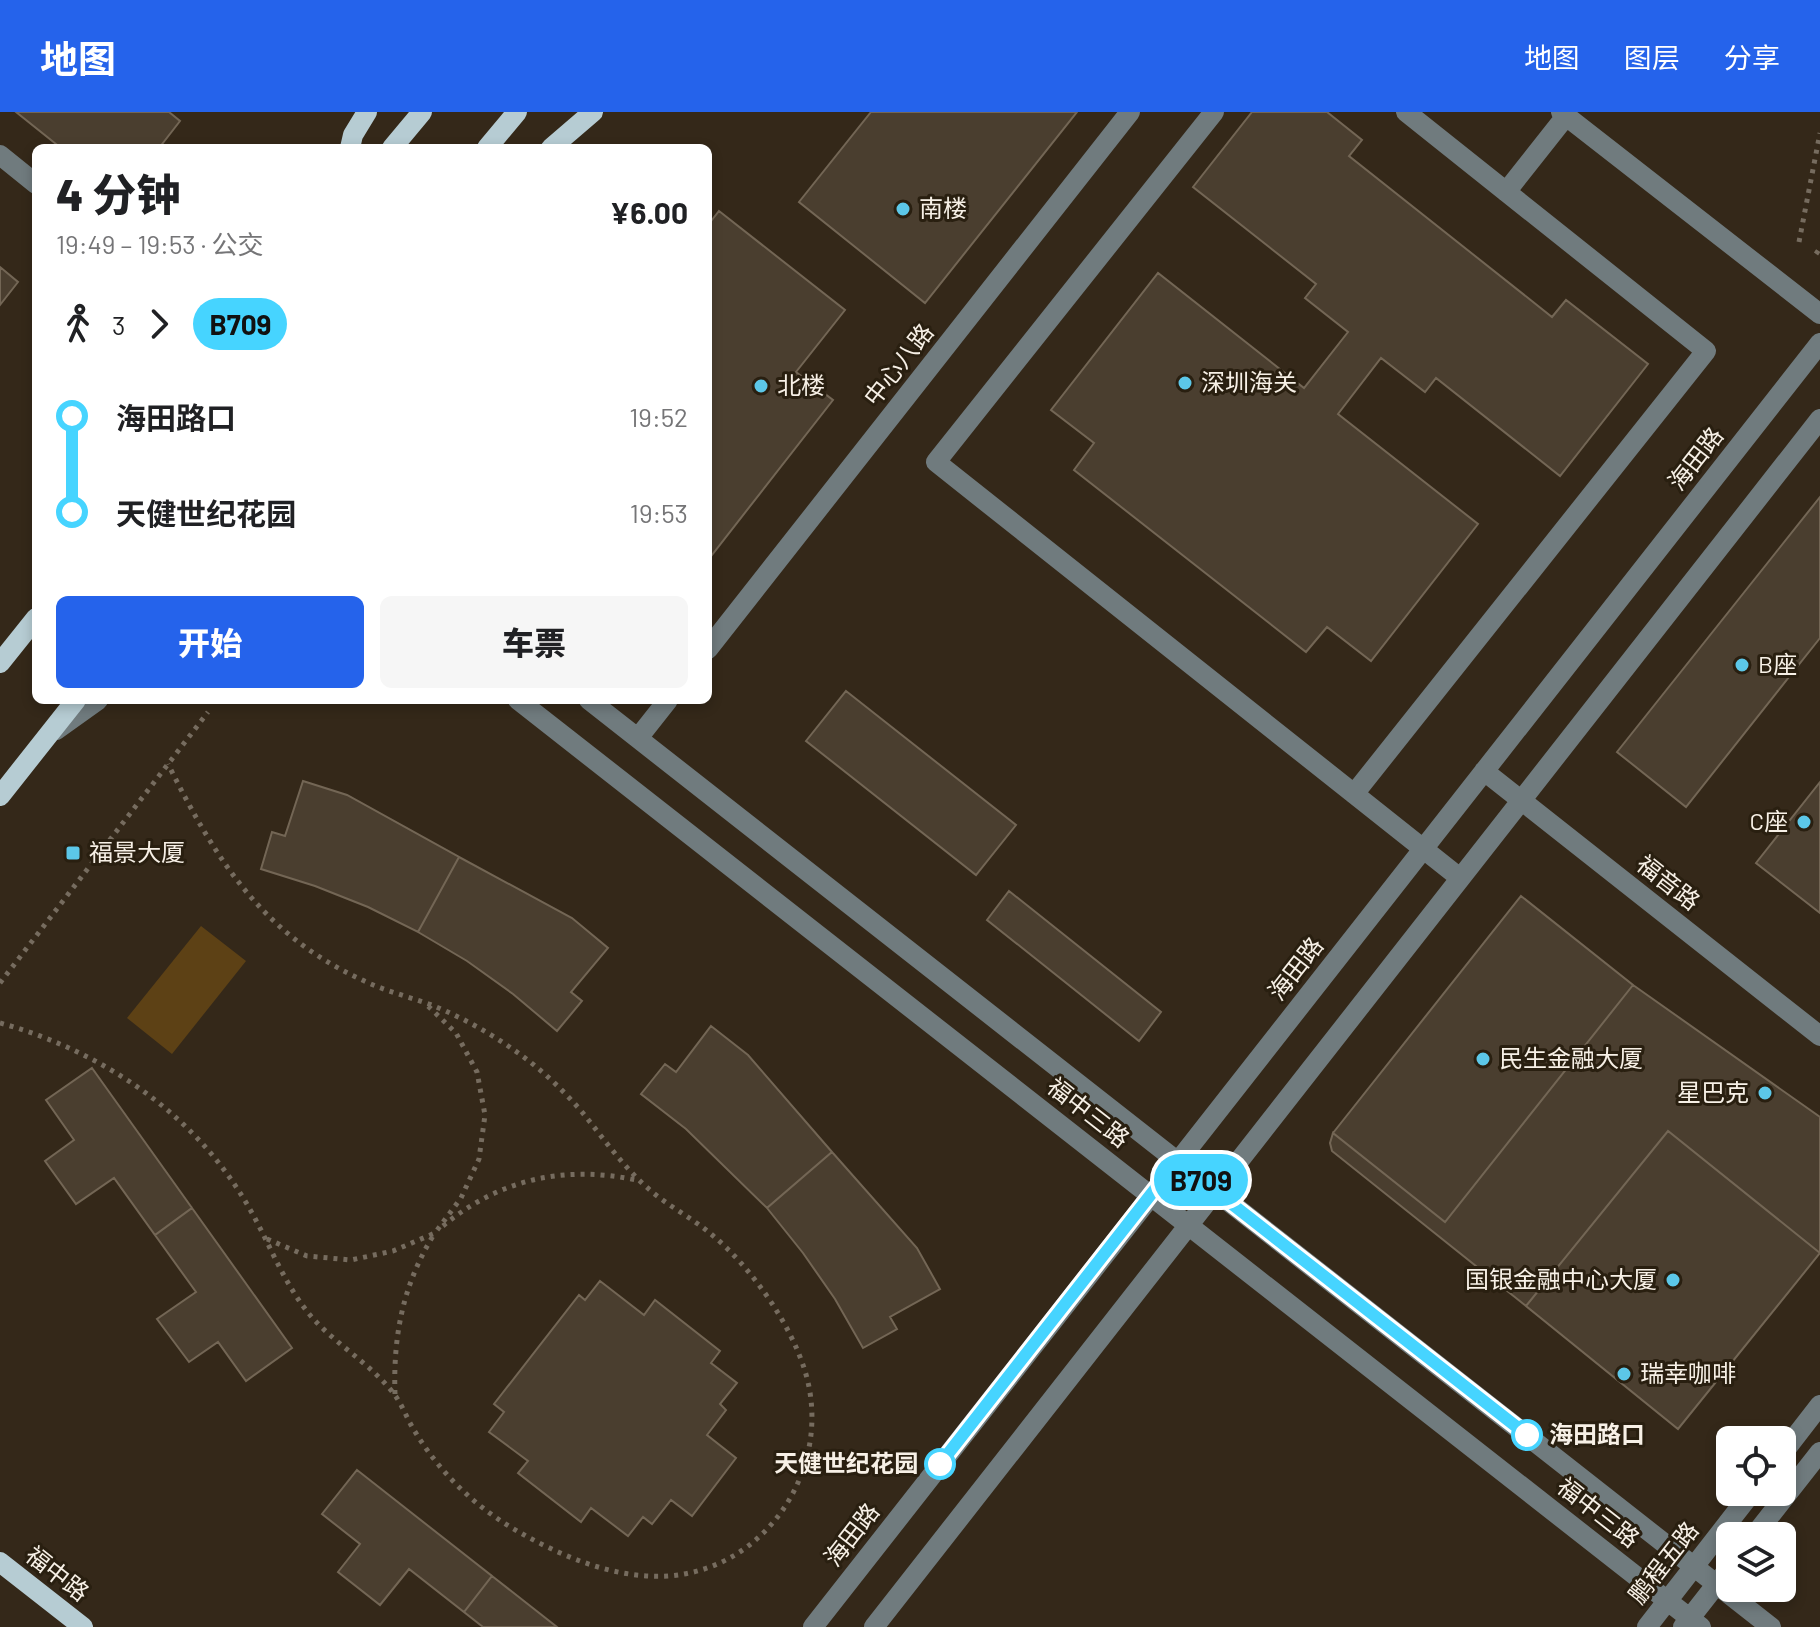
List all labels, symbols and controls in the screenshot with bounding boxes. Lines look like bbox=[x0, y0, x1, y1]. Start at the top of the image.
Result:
text: 地图 bbox=[40, 35, 116, 81]
text: 地图 bbox=[1524, 40, 1580, 74]
text: 图层 bbox=[1624, 40, 1680, 74]
text: 分享 bbox=[1724, 40, 1780, 74]
text: 4 分钟 bbox=[56, 167, 180, 220]
place label: 南楼 bbox=[919, 193, 967, 222]
text: ¥6.00 bbox=[610, 194, 688, 230]
marker: 南楼 bbox=[894, 200, 912, 218]
text: 19:49 – 19:53 · 公交 bbox=[56, 228, 264, 259]
icon: walk bbox=[56, 302, 100, 346]
icon: forward bbox=[137, 302, 181, 346]
text: B709 bbox=[209, 307, 271, 341]
text: 3 bbox=[112, 309, 125, 340]
street label: 中心八路 bbox=[857, 317, 939, 411]
place label: 深圳海关 bbox=[1201, 367, 1297, 396]
place label: 北楼 bbox=[777, 370, 825, 399]
marker: 深圳海关 bbox=[1176, 374, 1194, 392]
marker: 北楼 bbox=[752, 377, 770, 395]
text: 海田路口 bbox=[116, 399, 236, 435]
text: 19:52 bbox=[629, 401, 688, 432]
street label: 海田路 bbox=[1661, 421, 1728, 495]
text: 天健世纪花园 bbox=[116, 495, 296, 531]
text: 19:53 bbox=[630, 497, 688, 528]
button: 开始 bbox=[56, 596, 364, 688]
button: 车票 bbox=[380, 596, 688, 688]
place label: B座 bbox=[1758, 649, 1797, 678]
marker: B座 bbox=[1733, 656, 1751, 674]
place label: C座 bbox=[1749, 806, 1788, 835]
marker: C座 bbox=[1795, 813, 1813, 831]
place label: 福景大厦 bbox=[89, 837, 185, 866]
marker: 福景大厦 bbox=[64, 844, 82, 862]
street label: 福音路 bbox=[1632, 848, 1706, 915]
street label: 海田路 bbox=[1261, 931, 1328, 1005]
place label: 民生金融大厦 bbox=[1499, 1043, 1643, 1072]
marker: 民生金融大厦 bbox=[1474, 1050, 1492, 1068]
street label: 福中三路 bbox=[1042, 1071, 1136, 1153]
place label: 星巴克 bbox=[1677, 1077, 1749, 1106]
marker: 星巴克 bbox=[1756, 1084, 1774, 1102]
line badge: B709 bbox=[1145, 1154, 1257, 1206]
text: B709 bbox=[1170, 1163, 1232, 1197]
place label: 国银金融中心大厦 bbox=[1465, 1264, 1657, 1293]
marker: 国银金融中心大厦 bbox=[1664, 1271, 1682, 1289]
place label: 瑞幸咖啡 bbox=[1640, 1358, 1736, 1387]
marker: 瑞幸咖啡 bbox=[1615, 1365, 1633, 1383]
place label: 海田路口 bbox=[1549, 1419, 1645, 1448]
marker: 海田路口 bbox=[1512, 1420, 1542, 1450]
map controls bbox=[1716, 1426, 1796, 1602]
button: locate bbox=[1716, 1426, 1796, 1506]
place label: 天健世纪花园 bbox=[774, 1448, 918, 1477]
marker: 天健世纪花园 bbox=[925, 1449, 955, 1479]
street label: 福中三路 bbox=[1552, 1471, 1646, 1553]
street label: 海田路 bbox=[817, 1497, 884, 1571]
street label: 鹏程五路 bbox=[1622, 1515, 1704, 1609]
button: layers bbox=[1716, 1522, 1796, 1602]
street label: 福中路 bbox=[21, 1539, 95, 1606]

